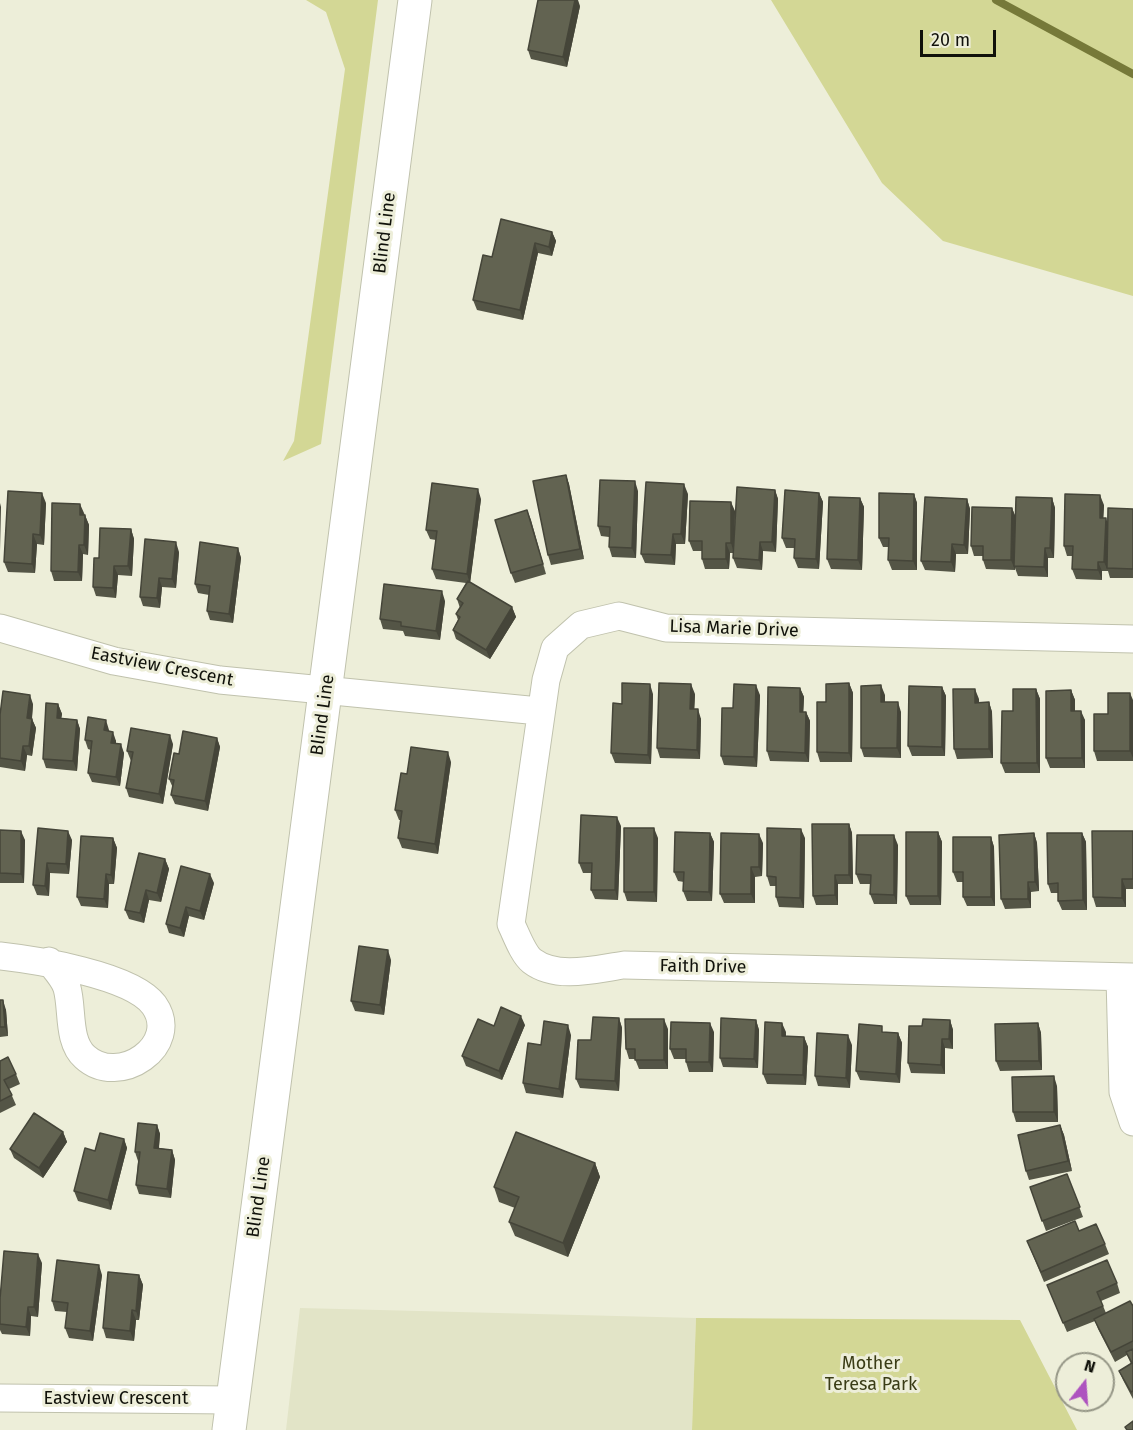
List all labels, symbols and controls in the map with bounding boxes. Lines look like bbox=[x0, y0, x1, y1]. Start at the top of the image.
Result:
scale bar bbox=[923, 18, 1000, 56]
text: 20 m bbox=[931, 29, 970, 51]
street label: Blind Line bbox=[369, 191, 401, 275]
street label: Lisa Marie Drive bbox=[669, 616, 799, 642]
street label: Eastview Crescent bbox=[89, 643, 235, 691]
street label: Blind Line bbox=[307, 673, 339, 757]
street label: Faith Drive bbox=[659, 955, 747, 979]
street label: Blind Line bbox=[243, 1155, 275, 1239]
north arrow bbox=[1055, 1352, 1115, 1412]
park label: Mother Teresa Park bbox=[825, 1353, 917, 1396]
text: N bbox=[1082, 1356, 1098, 1377]
street label: Eastview Crescent bbox=[44, 1388, 188, 1410]

